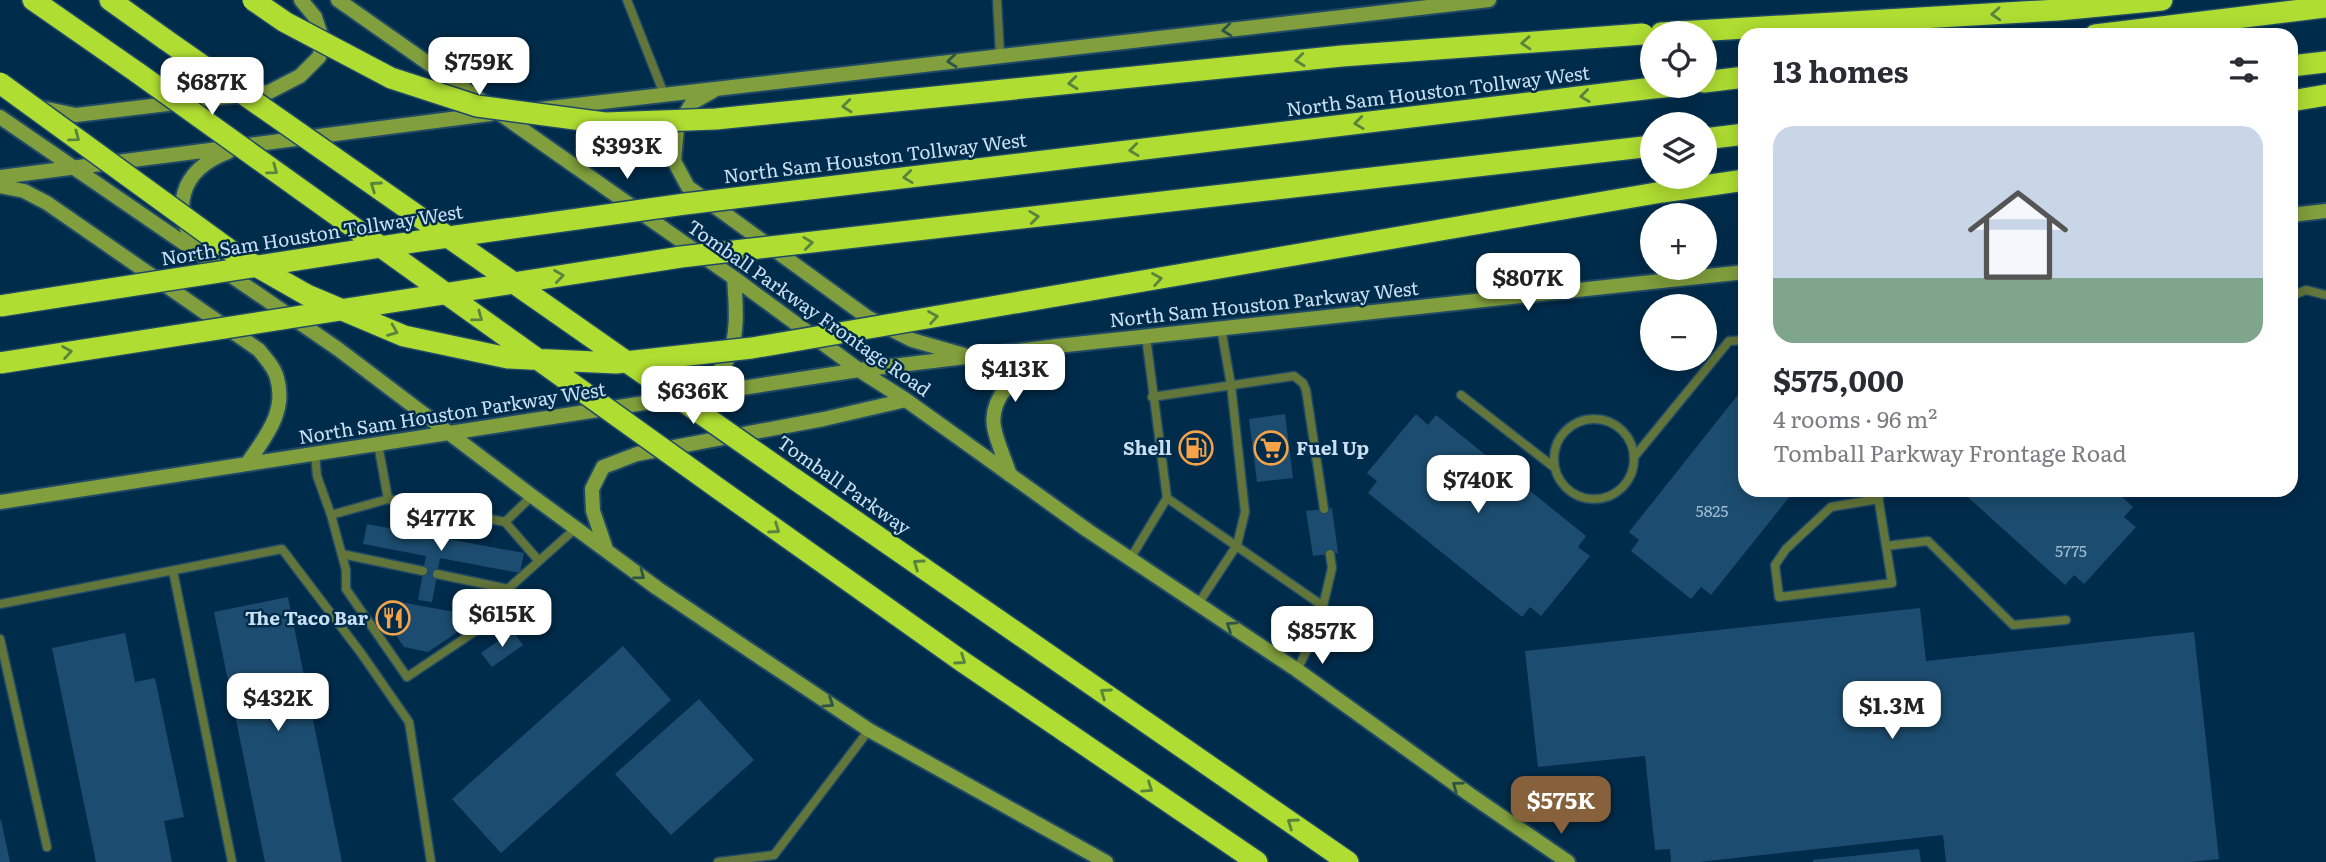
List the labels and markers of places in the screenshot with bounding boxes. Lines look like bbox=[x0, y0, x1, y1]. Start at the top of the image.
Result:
pin: $759K bbox=[430, 38, 528, 97]
pin: $687K bbox=[163, 58, 261, 117]
pin: $393K bbox=[578, 122, 676, 181]
pin: $807K bbox=[1479, 254, 1577, 313]
pin: $413K bbox=[966, 344, 1064, 404]
pin: $636K bbox=[644, 366, 742, 426]
fuel station icon: Shell bbox=[1177, 429, 1215, 467]
supermarket icon: Fuel Up bbox=[1252, 429, 1290, 467]
place label: Shell bbox=[1123, 433, 1172, 461]
place label: Fuel Up bbox=[1296, 433, 1369, 461]
pin: $740K bbox=[1429, 456, 1527, 515]
pin: $477K bbox=[392, 494, 490, 553]
pin: $615K bbox=[453, 590, 551, 649]
restaurant icon: The Taco Bar bbox=[374, 599, 412, 637]
place label: The Taco Bar bbox=[245, 603, 369, 631]
pin: $857K bbox=[1273, 606, 1371, 666]
pin: $432K bbox=[229, 674, 327, 733]
pin: $1.3M bbox=[1843, 682, 1941, 741]
pin: $575K bbox=[1512, 776, 1610, 836]

